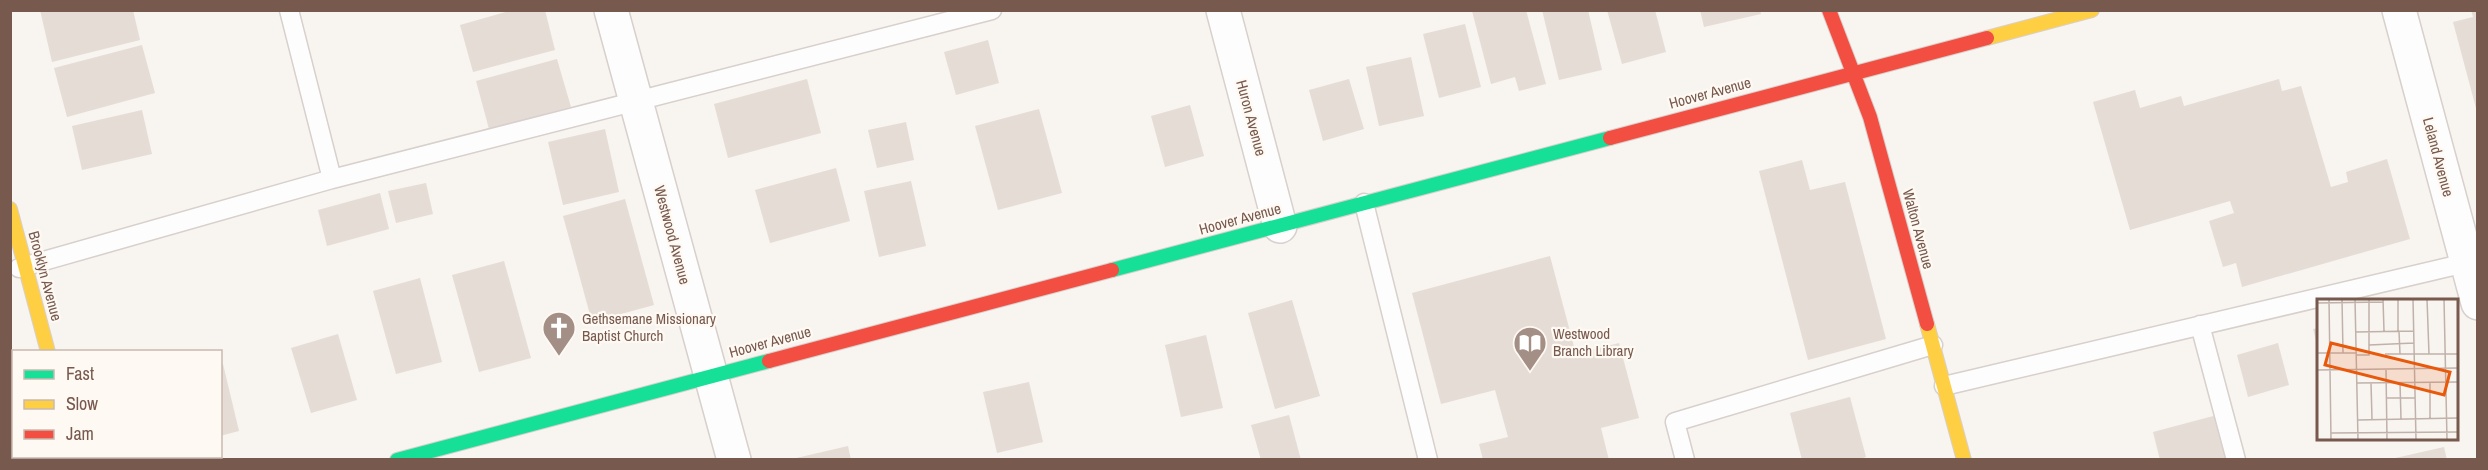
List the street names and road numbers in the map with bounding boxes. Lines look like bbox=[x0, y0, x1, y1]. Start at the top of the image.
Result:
street label: Hoover Avenue bbox=[1667, 71, 1753, 114]
street label: Huron Avenue bbox=[1231, 78, 1272, 158]
street label: Leland Avenue bbox=[2418, 115, 2459, 199]
street label: Westwood Avenue bbox=[649, 183, 696, 287]
street label: Walton Avenue bbox=[1898, 187, 1939, 271]
street label: Hoover Avenue bbox=[1197, 197, 1283, 240]
street label: Brooklyn Avenue bbox=[23, 229, 68, 323]
street label: Hoover Avenue bbox=[727, 320, 813, 363]

